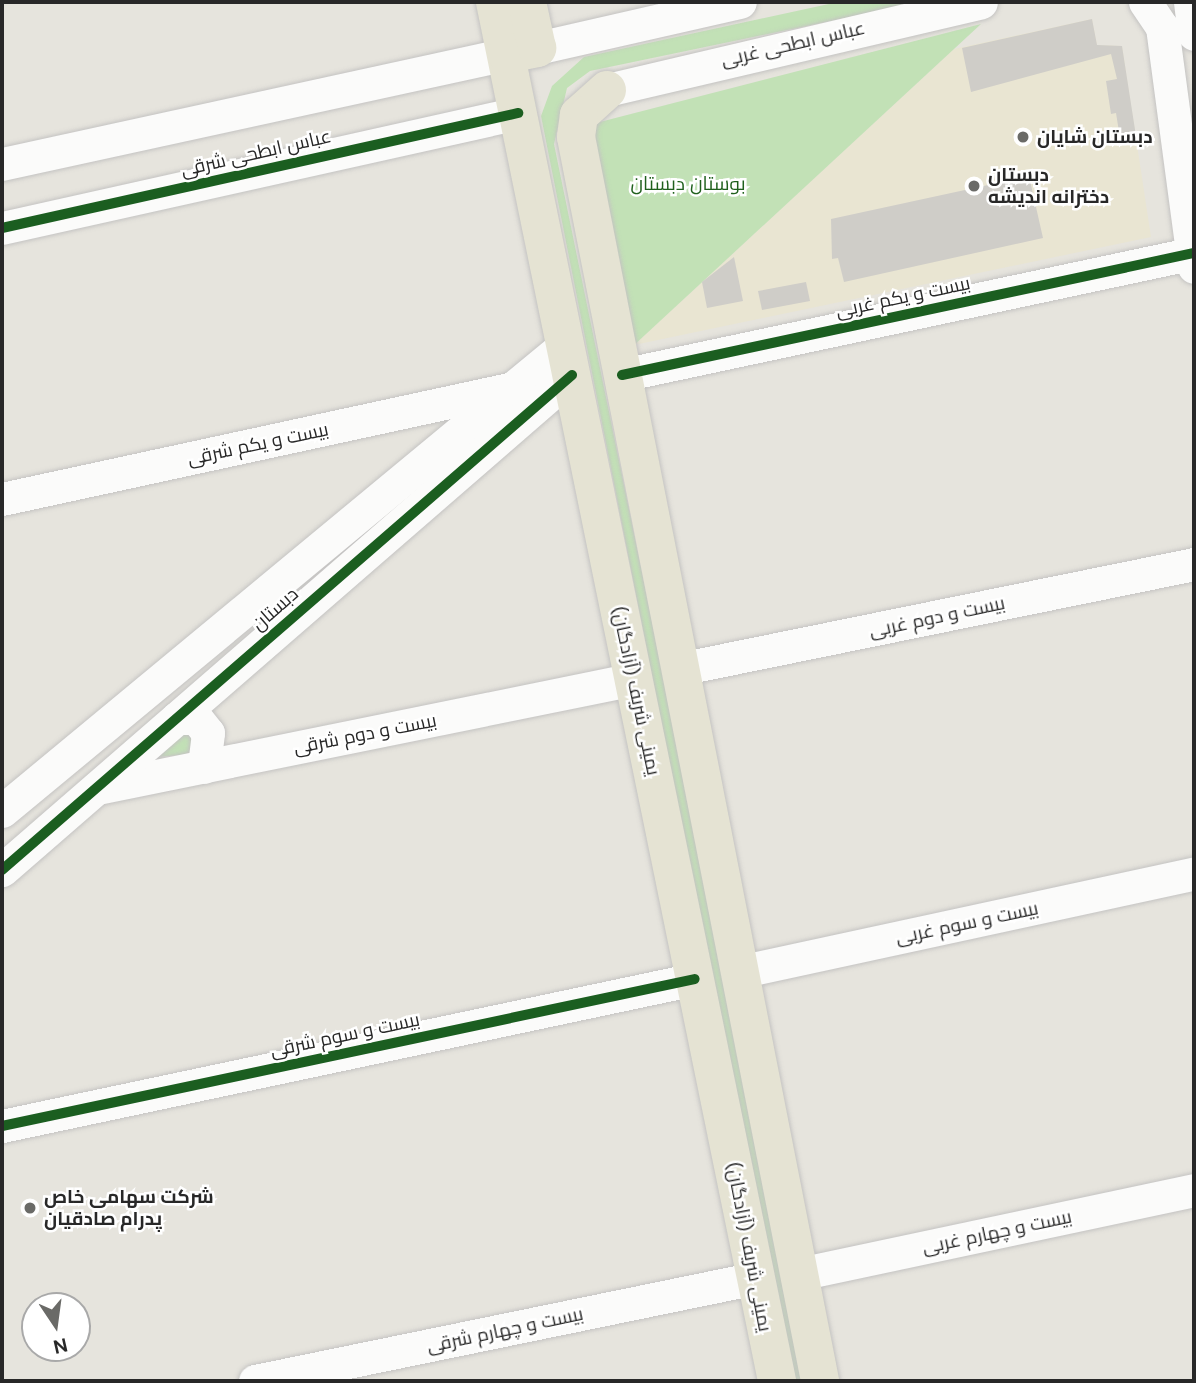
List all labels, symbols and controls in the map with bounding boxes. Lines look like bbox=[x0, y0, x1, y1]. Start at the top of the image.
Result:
street label: عباس ابطحی غربی bbox=[719, 16, 867, 72]
street label: عباس ابطحی شرقی bbox=[178, 125, 334, 181]
place label: دبستان شایان bbox=[1037, 126, 1153, 148]
marker: دبستان شایان bbox=[1015, 129, 1031, 145]
place label: دبستان دخترانه اندیشه bbox=[988, 164, 1109, 208]
park label: بوستان دبستان bbox=[630, 173, 746, 195]
marker: دبستان دخترانه اندیشه bbox=[966, 178, 982, 194]
street label: بیست و یکم غربی bbox=[834, 272, 972, 322]
street label: بیست و یکم شرقی bbox=[185, 418, 331, 470]
street label: دبستان bbox=[247, 583, 303, 635]
street label: بیست و دوم غربی bbox=[867, 591, 1007, 643]
street label: یمینی شریف (آزادگان) bbox=[607, 605, 665, 777]
street label: بیست و دوم شرقی bbox=[292, 709, 438, 759]
street label: بیست و سوم غربی bbox=[893, 897, 1041, 949]
street label: بیست و سوم شرقی bbox=[268, 1008, 422, 1062]
street label: یمینی شریف (آزادگان) bbox=[721, 1160, 777, 1334]
place label: شرکت سهامی خاص پدرام صادقیان bbox=[44, 1186, 214, 1230]
marker: شرکت سهامی خاص پدرام صادقیان bbox=[22, 1200, 38, 1216]
street label: بیست و چهارم غربی bbox=[920, 1205, 1074, 1259]
north arrow bbox=[21, 1292, 91, 1362]
street label: بیست و چهارم شرقی bbox=[425, 1302, 585, 1358]
text: N bbox=[51, 1332, 70, 1360]

